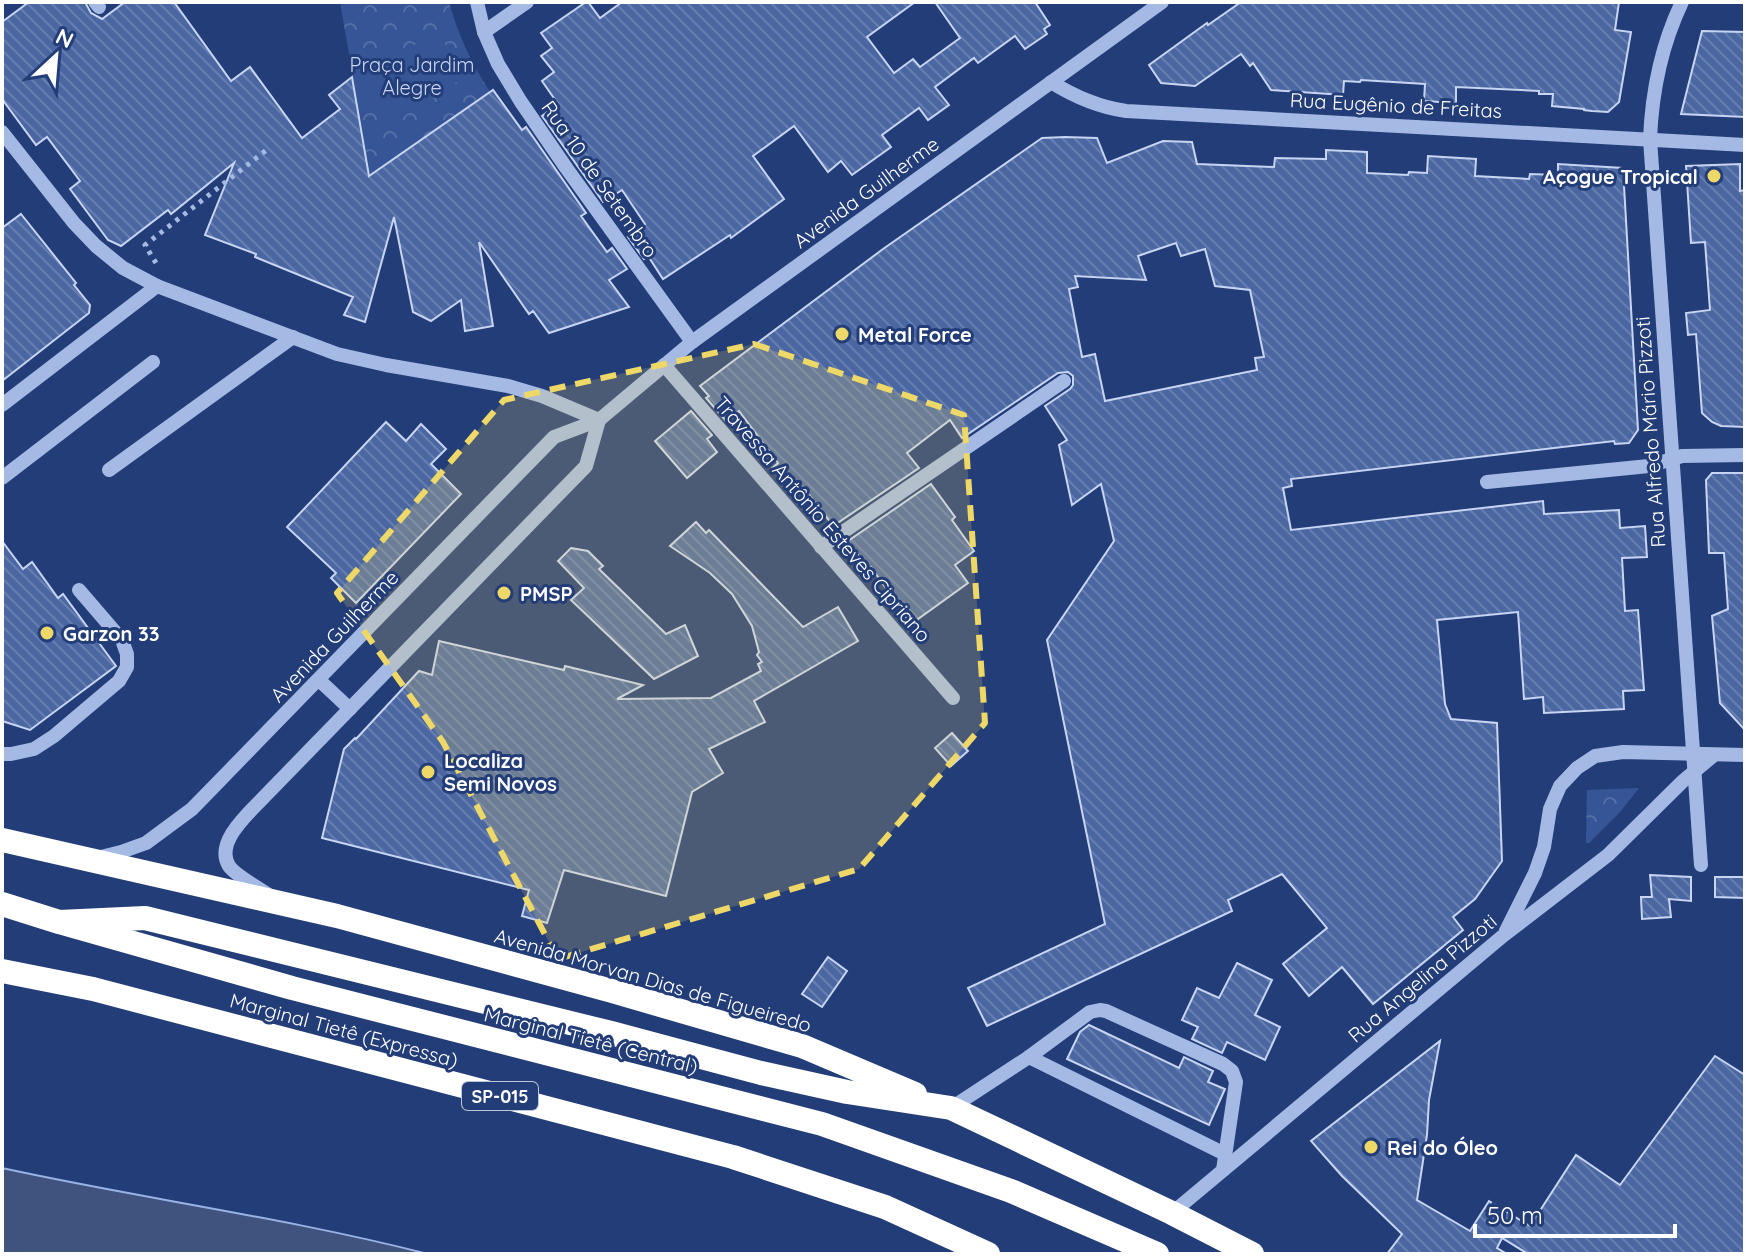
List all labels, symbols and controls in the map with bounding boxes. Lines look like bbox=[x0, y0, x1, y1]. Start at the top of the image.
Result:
north arrow bbox=[16, 16, 96, 96]
text: N bbox=[51, 22, 78, 54]
park label: Praça Jardim Alegre bbox=[350, 52, 474, 100]
street label: Rua Eugênio de Freitas bbox=[1289, 87, 1503, 123]
street label: Rua 10 de Setembro bbox=[536, 96, 664, 262]
street label: Avenida Guilherme bbox=[788, 131, 944, 253]
place label: Açogue Tropical bbox=[1543, 164, 1698, 189]
marker: Açogue Tropical bbox=[1705, 167, 1723, 185]
street label: Rua Alfredo Mário Pizzoti bbox=[1629, 316, 1671, 548]
place label: Metal Force bbox=[858, 322, 972, 347]
marker: Metal Force bbox=[833, 325, 851, 343]
street label: Travessa Antônio Esteves Cipriano bbox=[709, 391, 937, 647]
street label: Avenida Guilherme bbox=[265, 565, 403, 707]
place label: PMSP bbox=[520, 581, 572, 606]
marker: PMSP bbox=[495, 584, 513, 602]
place label: Garzon 33 bbox=[63, 621, 159, 646]
marker: Garzon 33 bbox=[38, 624, 56, 642]
place label: Localiza Semi Novos bbox=[444, 748, 557, 796]
marker: Localiza Semi Novos bbox=[419, 763, 437, 781]
street label: Rua Angelina Pizzoti bbox=[1343, 909, 1501, 1047]
street label: Avenida Morvan Dias de Figueiredo bbox=[492, 923, 814, 1037]
street label: Marginal Tietê (Expressa) bbox=[227, 987, 461, 1073]
street label: Marginal Tietê (Central) bbox=[481, 1001, 701, 1079]
road number: SP-015 bbox=[462, 1082, 538, 1110]
place label: Rei do Óleo bbox=[1387, 1135, 1498, 1160]
marker: Rei do Óleo bbox=[1362, 1138, 1380, 1156]
scale bar bbox=[1475, 1188, 1675, 1238]
text: 50 m bbox=[1487, 1200, 1543, 1230]

